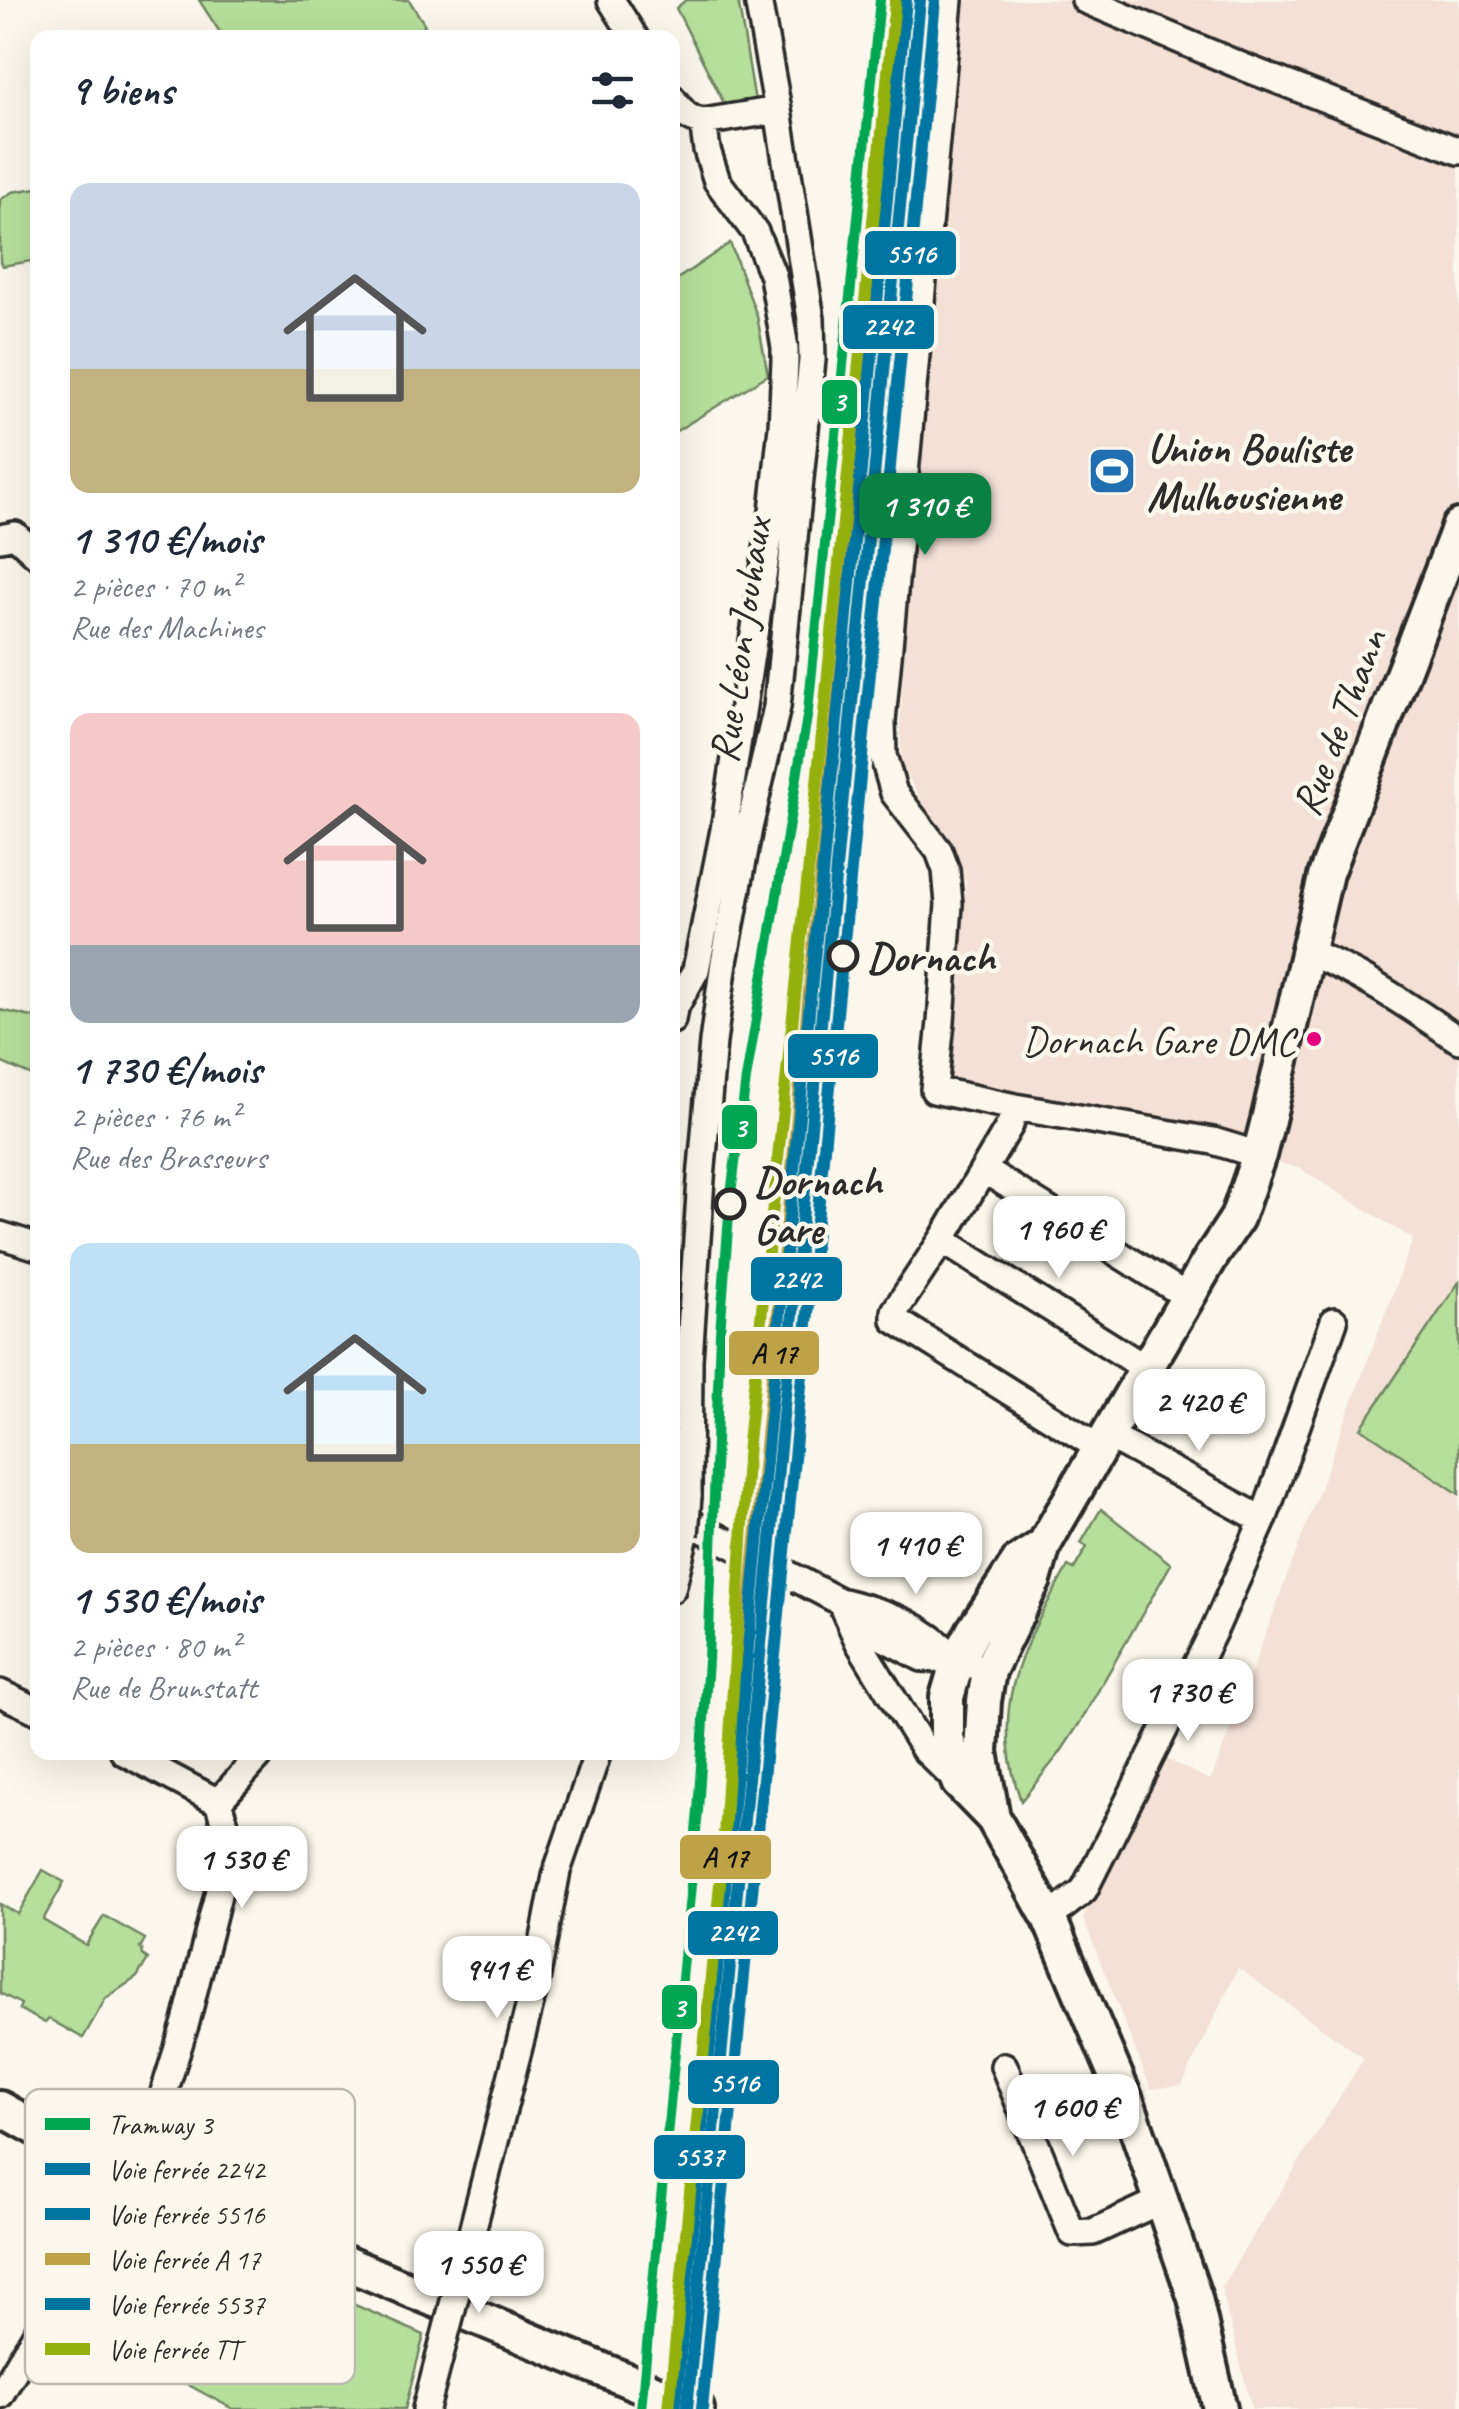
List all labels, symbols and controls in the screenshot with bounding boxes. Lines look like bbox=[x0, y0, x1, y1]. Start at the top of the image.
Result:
icon: filters bbox=[585, 63, 640, 118]
text: 9 biens bbox=[70, 64, 173, 117]
line badge: 5516 bbox=[863, 229, 958, 277]
text: 5516 bbox=[886, 236, 938, 271]
icon: home bbox=[265, 248, 445, 428]
line badge: 2242 bbox=[841, 303, 936, 351]
text: 2242 bbox=[863, 309, 916, 344]
line badge: 3 bbox=[820, 378, 859, 426]
text: 3 bbox=[833, 384, 848, 419]
place label: Union Bouliste Mulhousienne bbox=[1147, 422, 1353, 523]
sports icon: Union Bouliste Mulhousienne bbox=[1086, 445, 1138, 497]
pin: 1 310 € bbox=[833, 473, 1017, 558]
text: 1 310 € bbox=[881, 485, 969, 526]
street label: Rue Léon Jouhaux bbox=[697, 512, 784, 766]
text: 1 310 €/mois bbox=[70, 513, 262, 566]
text: 2 pièces · 70 m² bbox=[70, 566, 239, 607]
text: Rue des Machines bbox=[70, 607, 263, 648]
street label: Rue de Thann bbox=[1280, 621, 1400, 823]
icon: home bbox=[265, 778, 445, 958]
place label: Dornach bbox=[867, 931, 997, 984]
marker: Dornach bbox=[828, 941, 858, 971]
place label: Dornach Gare DMC bbox=[1022, 1016, 1299, 1066]
marker: Dornach Gare DMC bbox=[1304, 1029, 1324, 1049]
line badge: 5516 bbox=[786, 1032, 880, 1080]
text: 5516 bbox=[808, 1038, 860, 1073]
text: 1 730 €/mois bbox=[70, 1043, 261, 1096]
text: 2 pièces · 76 m² bbox=[70, 1096, 239, 1137]
line badge: 3 bbox=[720, 1103, 759, 1151]
text: 3 bbox=[734, 1110, 749, 1145]
text: Rue des Brasseurs bbox=[70, 1137, 266, 1178]
place label: Dornach Gare bbox=[754, 1155, 884, 1256]
marker: Dornach Gare bbox=[715, 1189, 745, 1219]
pin: 1 960 € bbox=[967, 1196, 1151, 1281]
text: 1 960 € bbox=[1015, 1208, 1103, 1249]
line badge: 2242 bbox=[749, 1255, 844, 1303]
text: 2242 bbox=[771, 1262, 824, 1297]
icon: home bbox=[265, 1308, 445, 1488]
line badge: A 17 bbox=[727, 1329, 821, 1377]
text: A 17 bbox=[751, 1336, 800, 1371]
pin: 2 420 € bbox=[1107, 1369, 1291, 1454]
text: 2 420 € bbox=[1155, 1381, 1243, 1422]
pin: 1 410 € bbox=[824, 1512, 1008, 1597]
text: 1 410 € bbox=[872, 1524, 960, 1565]
text: 1 530 €/mois bbox=[70, 1573, 261, 1626]
text: 2 pièces · 80 m² bbox=[70, 1626, 239, 1667]
pin: 1 730 € bbox=[1096, 1659, 1280, 1744]
text: Rue de Brunstatt bbox=[70, 1667, 257, 1708]
text: 1 730 € bbox=[1144, 1671, 1232, 1712]
pin: 1 530 € bbox=[150, 1826, 334, 1911]
line badge: A 17 bbox=[678, 1833, 773, 1881]
text: 1 530 € bbox=[199, 1838, 285, 1879]
text: A 17 bbox=[702, 1840, 751, 1875]
line badge: 2242 bbox=[686, 1909, 780, 1957]
text: 2242 bbox=[708, 1915, 761, 1950]
pin: 941 € bbox=[427, 1936, 567, 2021]
text: 941 € bbox=[465, 1948, 529, 1989]
line badge: 3 bbox=[660, 1983, 699, 2031]
text: 3 bbox=[673, 1990, 688, 2025]
line badge: 5516 bbox=[686, 2058, 781, 2106]
text: 5516 bbox=[709, 2065, 761, 2100]
pin: 1 600 € bbox=[981, 2074, 1165, 2159]
text: 1 600 € bbox=[1029, 2086, 1117, 2127]
legend bbox=[25, 2089, 355, 2384]
text: Tramway 3 bbox=[108, 2107, 215, 2142]
line badge: 5537 bbox=[652, 2133, 747, 2181]
text: 5537 bbox=[674, 2139, 726, 2174]
text: Voie ferrée 2242 bbox=[108, 2152, 267, 2187]
text: Voie ferrée 5516 bbox=[108, 2197, 266, 2232]
pin: 1 550 € bbox=[387, 2231, 571, 2316]
text: Voie ferrée A 17 bbox=[108, 2242, 262, 2277]
text: 1 550 € bbox=[436, 2243, 522, 2284]
text: Voie ferrée 5537 bbox=[108, 2287, 266, 2322]
text: Voie ferrée TT bbox=[108, 2332, 247, 2367]

